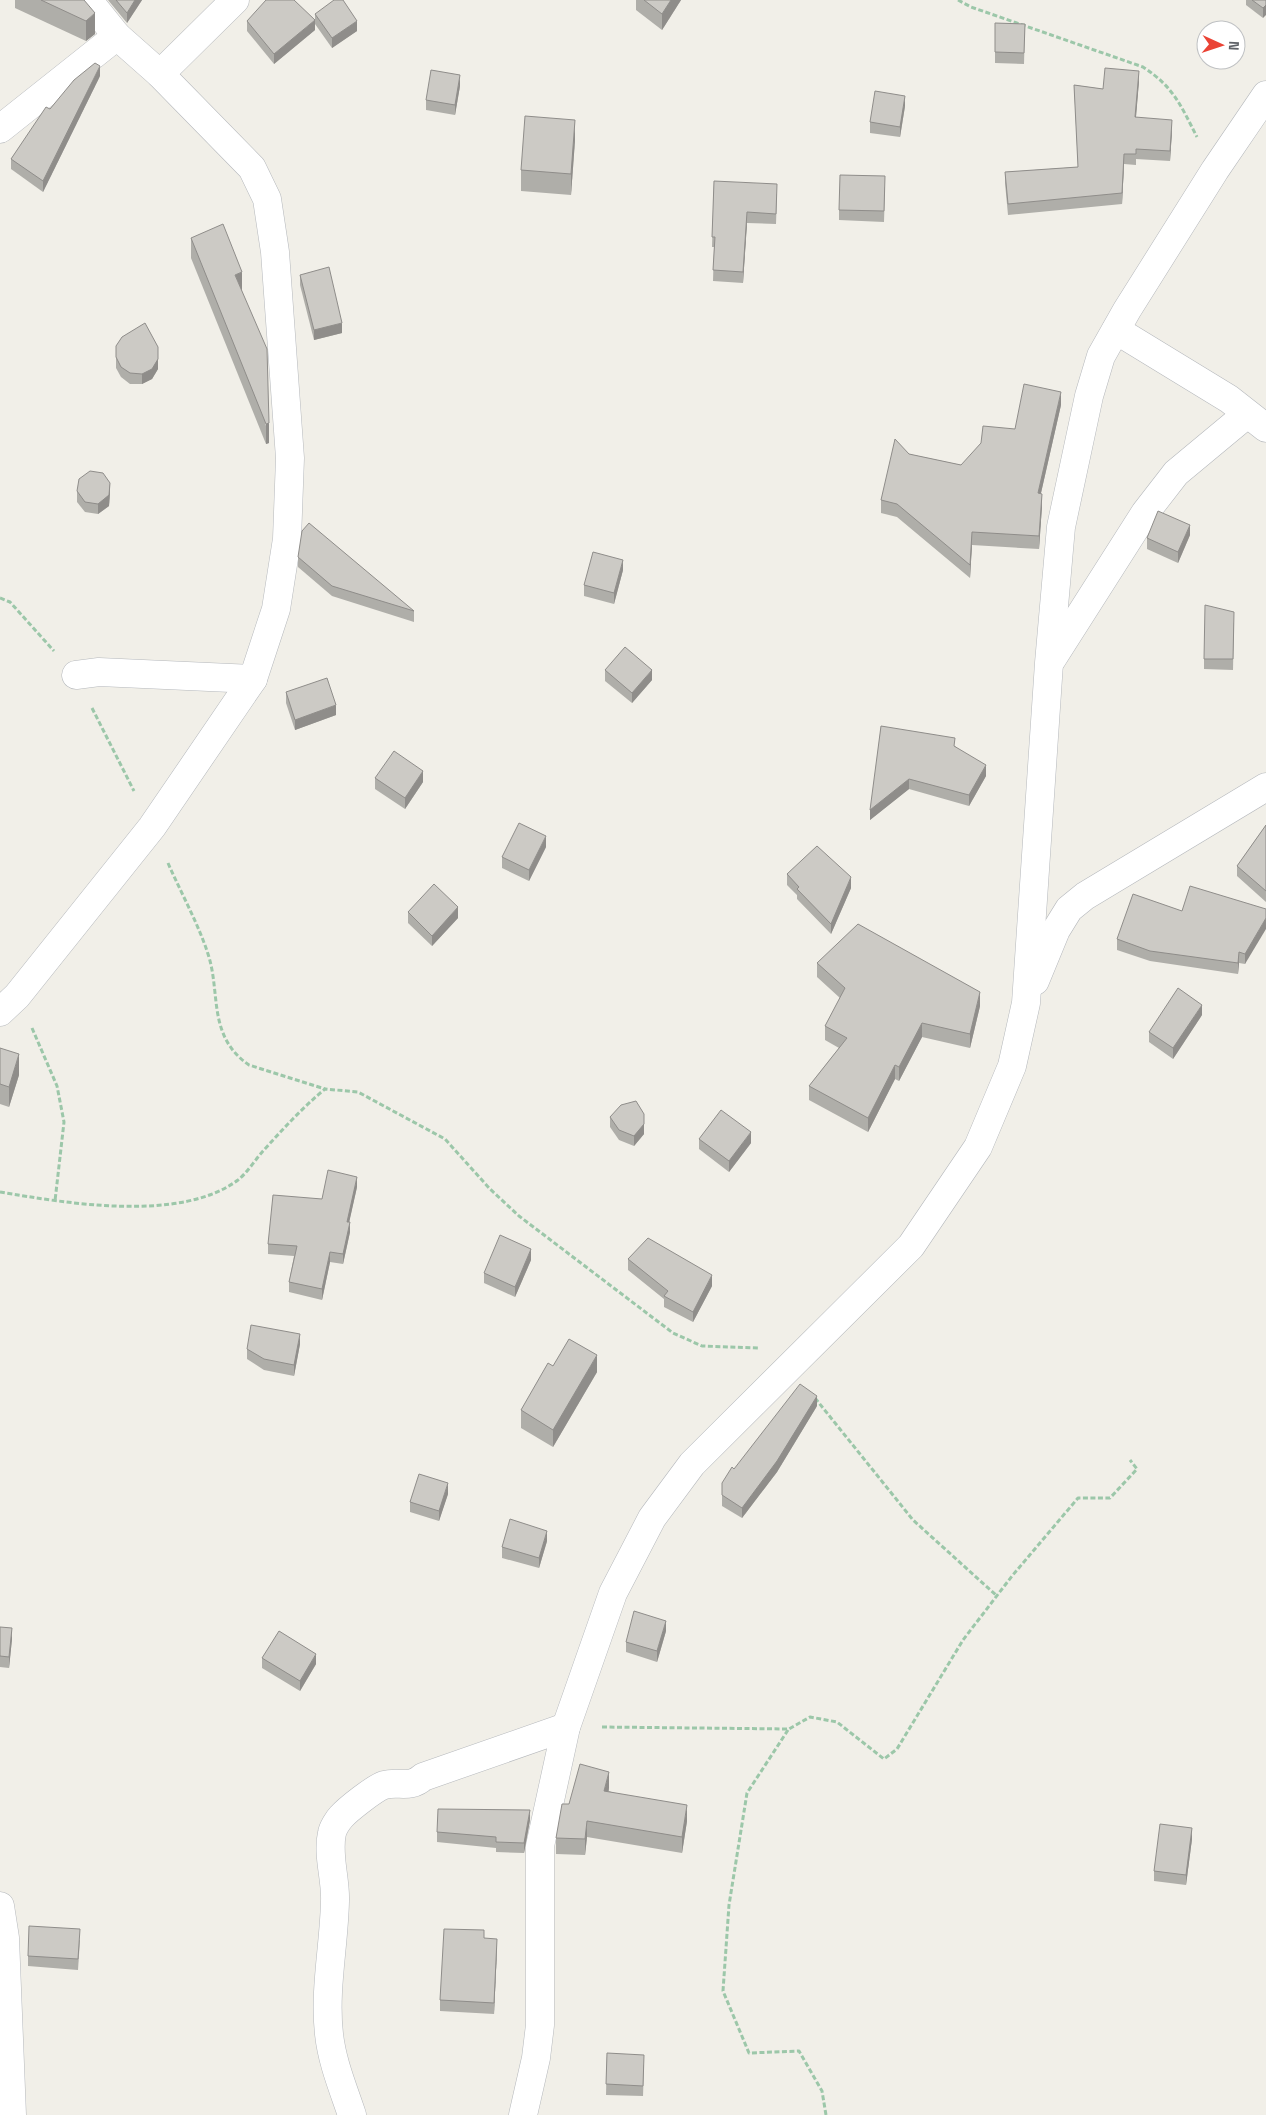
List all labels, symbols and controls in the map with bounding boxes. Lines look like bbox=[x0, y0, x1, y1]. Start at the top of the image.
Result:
north arrow bbox=[1196, 20, 1246, 70]
text: N bbox=[1225, 41, 1243, 51]

